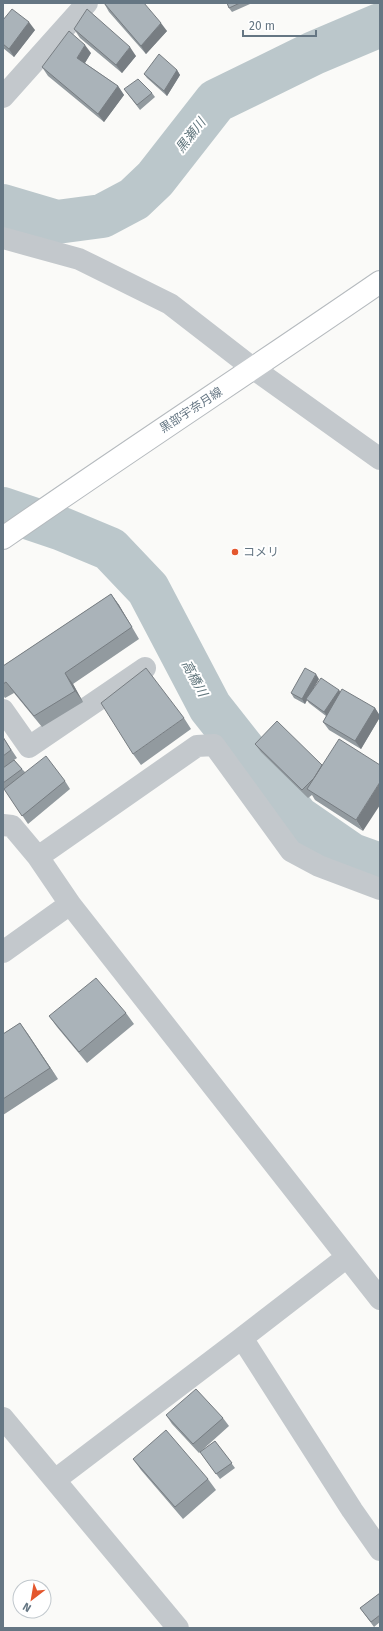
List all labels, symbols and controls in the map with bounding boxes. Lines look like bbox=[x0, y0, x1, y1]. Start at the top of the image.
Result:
scale bar bbox=[243, 12, 316, 38]
text: 20 m bbox=[249, 19, 275, 33]
water label: 黒瀬川 bbox=[172, 114, 210, 155]
street label: 黒部宇奈月線 bbox=[157, 385, 225, 435]
place label: コメリ bbox=[243, 545, 279, 559]
marker: コメリ bbox=[230, 547, 240, 557]
water label: 高橋川 bbox=[179, 657, 211, 701]
north arrow bbox=[12, 1579, 52, 1619]
text: N bbox=[21, 1600, 34, 1615]

